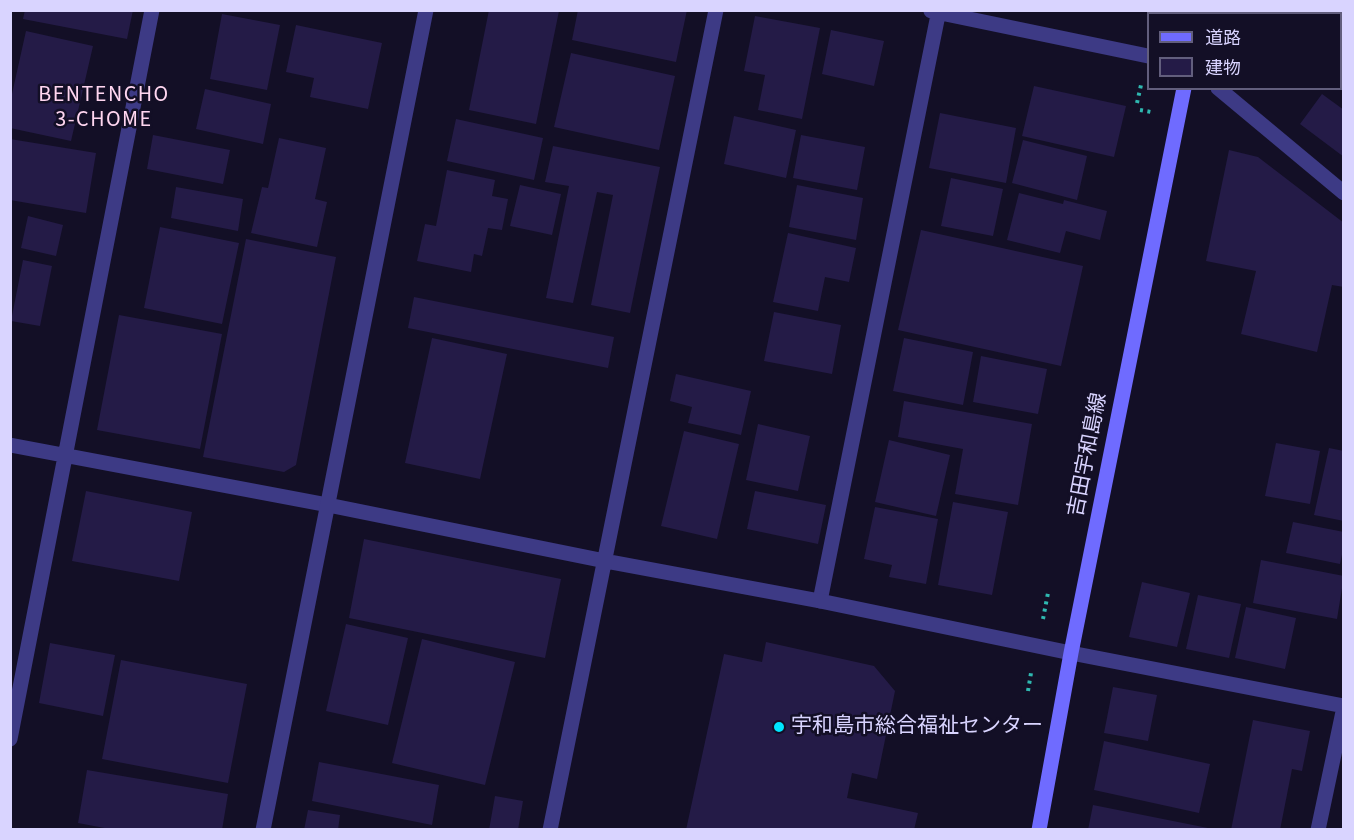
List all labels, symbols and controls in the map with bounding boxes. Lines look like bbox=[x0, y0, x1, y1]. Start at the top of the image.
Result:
legend bbox=[1147, 12, 1342, 90]
text: 道路 bbox=[1205, 26, 1241, 51]
text: 建物 bbox=[1205, 56, 1241, 81]
district label: BENTENCHO 3-CHOME bbox=[38, 83, 170, 134]
street label: 吉田宇和島線 bbox=[1065, 391, 1113, 519]
place label: 宇和島市総合福祉センター bbox=[791, 714, 1043, 740]
marker: 宇和島市総合福祉センター bbox=[772, 720, 786, 734]

